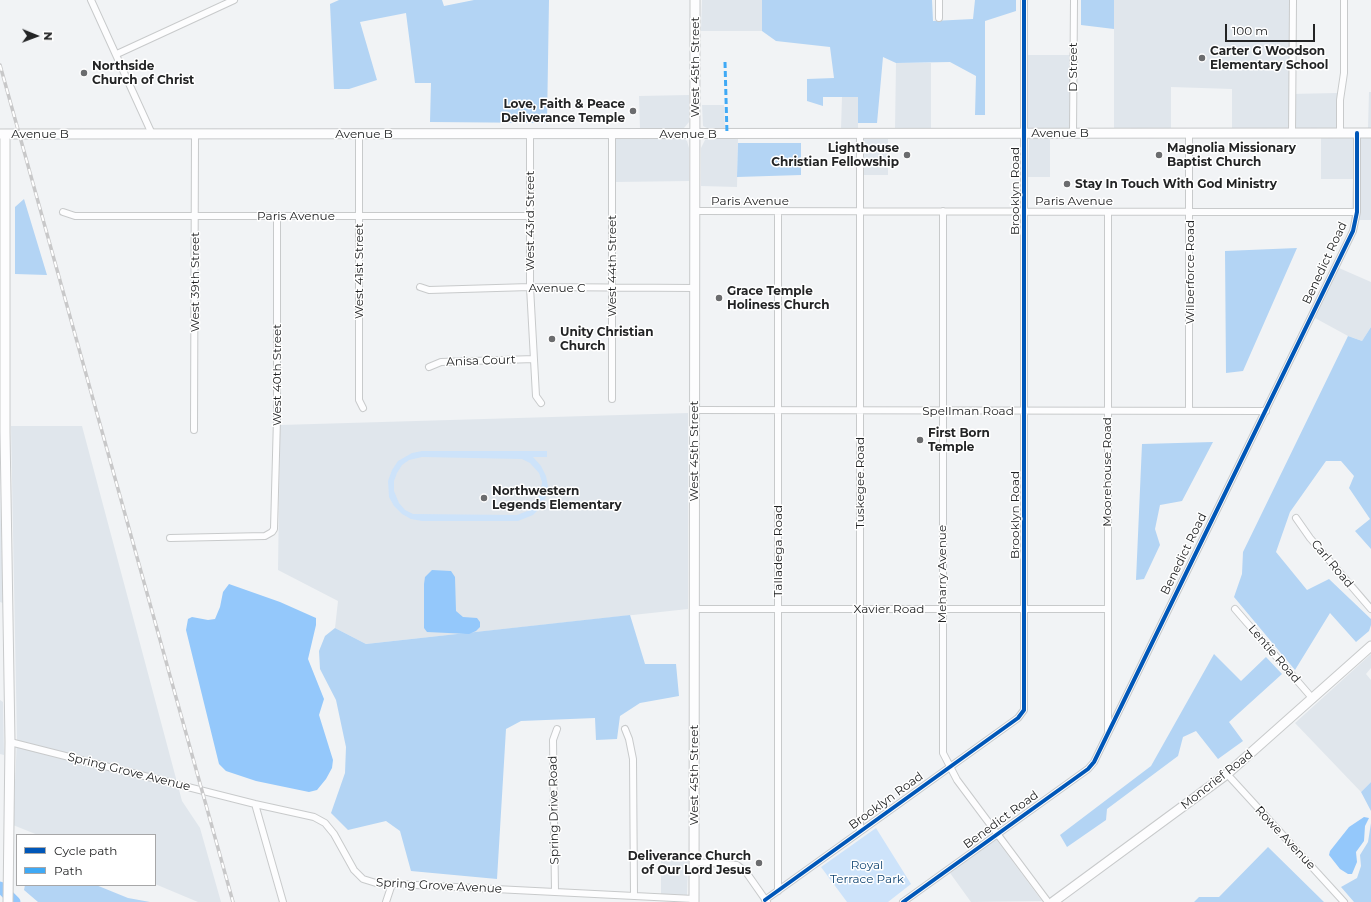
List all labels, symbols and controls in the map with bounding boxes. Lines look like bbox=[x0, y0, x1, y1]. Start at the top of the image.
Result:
north arrow bbox=[16, 16, 56, 56]
scale bar bbox=[1227, 16, 1317, 42]
street label: West 45th Street bbox=[688, 17, 702, 117]
text: 100 m bbox=[1232, 23, 1268, 38]
text: N bbox=[41, 32, 55, 41]
street label: D Street bbox=[1066, 42, 1080, 92]
place label: Carter G Woodson Elementary School bbox=[1210, 44, 1328, 72]
marker: Carter G Woodson Elementary School bbox=[1197, 53, 1207, 63]
place label: Northside Church of Christ bbox=[92, 59, 194, 87]
marker: Northside Church of Christ bbox=[79, 68, 89, 78]
place label: Love, Faith & Peace Deliverance Temple bbox=[501, 97, 625, 125]
marker: Love, Faith & Peace Deliverance Temple bbox=[628, 106, 638, 116]
street label: Avenue B bbox=[1031, 126, 1089, 140]
street label: Avenue B bbox=[11, 127, 69, 141]
street label: Avenue B bbox=[335, 127, 393, 141]
street label: Avenue B bbox=[659, 127, 717, 141]
place label: Lighthouse Christian Fellowship bbox=[771, 141, 899, 169]
place label: Magnolia Missionary Baptist Church bbox=[1167, 141, 1296, 169]
street label: Brooklyn Road bbox=[1008, 147, 1022, 235]
marker: Lighthouse Christian Fellowship bbox=[902, 150, 912, 160]
marker: Magnolia Missionary Baptist Church bbox=[1154, 150, 1164, 160]
street label: West 43rd Street bbox=[523, 171, 537, 271]
place label: Stay In Touch With God Ministry bbox=[1075, 177, 1277, 191]
marker: Stay In Touch With God Ministry bbox=[1062, 179, 1072, 189]
street label: Paris Avenue bbox=[711, 194, 789, 208]
street label: Paris Avenue bbox=[1035, 194, 1113, 208]
street label: Paris Avenue bbox=[257, 209, 335, 223]
street label: West 44th Street bbox=[605, 215, 619, 317]
street label: Wilberforce Road bbox=[1183, 220, 1197, 324]
street label: Benedict Road bbox=[1300, 220, 1350, 306]
street label: West 41st Street bbox=[352, 223, 366, 319]
street label: West 39th Street bbox=[188, 232, 202, 332]
street label: Avenue C bbox=[529, 281, 585, 295]
place label: Grace Temple Holiness Church bbox=[727, 284, 829, 312]
marker: Grace Temple Holiness Church bbox=[714, 293, 724, 303]
street label: West 40th Street bbox=[270, 324, 284, 426]
place label: Unity Christian Church bbox=[560, 325, 653, 353]
marker: Unity Christian Church bbox=[547, 334, 557, 344]
street label: Anisa Court bbox=[446, 353, 516, 369]
street label: West 45th Street bbox=[687, 401, 701, 501]
street label: Spellman Road bbox=[922, 404, 1014, 418]
street label: Moorehouse Road bbox=[1100, 417, 1114, 527]
place label: First Born Temple bbox=[928, 426, 990, 454]
marker: First Born Temple bbox=[915, 435, 925, 445]
street label: Tuskegee Road bbox=[853, 437, 867, 529]
street label: Brooklyn Road bbox=[1008, 471, 1022, 559]
place label: Northwestern Legends Elementary bbox=[492, 484, 622, 512]
marker: Northwestern Legends Elementary bbox=[479, 493, 489, 503]
street label: Talladega Road bbox=[771, 505, 785, 597]
street label: Benedict Road bbox=[1158, 511, 1210, 597]
street label: Meharry Avenue bbox=[935, 525, 949, 623]
street label: Carl Road bbox=[1308, 537, 1356, 591]
street label: Xavier Road bbox=[854, 602, 924, 616]
street label: Lentie Road bbox=[1245, 622, 1303, 686]
street label: West 45th Street bbox=[687, 725, 701, 825]
street label: Moncrief Road bbox=[1178, 747, 1256, 813]
street label: Spring Grove Avenue bbox=[66, 750, 192, 794]
street label: Spring Drive Road bbox=[546, 755, 562, 865]
street label: Brooklyn Road bbox=[846, 769, 926, 833]
street label: Benedict Road bbox=[961, 788, 1041, 852]
street label: Rowe Avenue bbox=[1252, 803, 1318, 873]
legend bbox=[16, 834, 156, 886]
text: Cycle path bbox=[54, 843, 117, 858]
place label: Deliverance Church of Our Lord Jesus bbox=[628, 849, 751, 877]
marker: Deliverance Church of Our Lord Jesus bbox=[754, 858, 764, 868]
park label: Royal Terrace Park bbox=[830, 858, 904, 886]
text: Path bbox=[54, 863, 83, 878]
street label: Spring Grove Avenue bbox=[376, 876, 502, 896]

